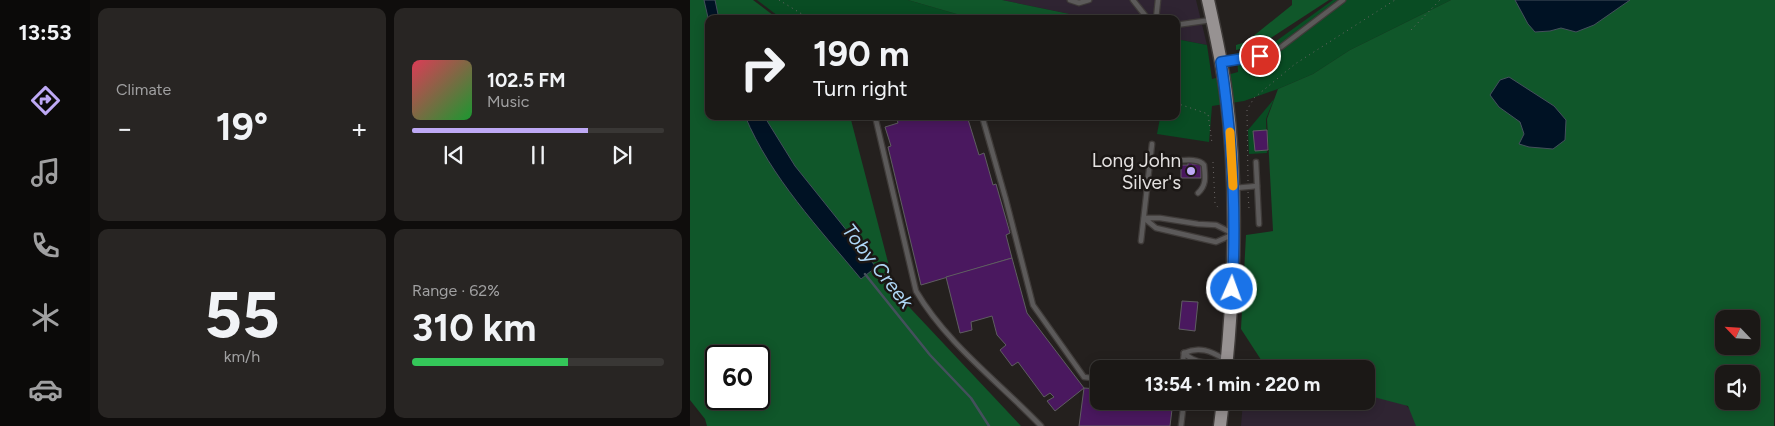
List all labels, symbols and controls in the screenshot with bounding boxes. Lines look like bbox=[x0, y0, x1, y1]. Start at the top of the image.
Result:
text: 13:53 bbox=[18, 19, 72, 46]
text: 190 m bbox=[813, 33, 910, 75]
icon: right bbox=[730, 35, 795, 100]
pin bbox=[1239, 35, 1281, 77]
icon: arrive bbox=[1246, 42, 1274, 70]
text: 102.5 FM bbox=[487, 69, 565, 92]
text: Turn right bbox=[813, 75, 908, 102]
text: Climate bbox=[116, 80, 171, 99]
icon: directions bbox=[28, 83, 63, 118]
text: Music bbox=[487, 92, 529, 111]
text: 19° bbox=[216, 104, 268, 150]
text: − bbox=[116, 111, 133, 145]
text: + bbox=[351, 111, 368, 145]
icon: previous bbox=[440, 141, 468, 169]
icon: pause bbox=[524, 141, 552, 169]
icon: next bbox=[608, 141, 636, 169]
place label: Long John Silver's bbox=[1092, 149, 1181, 194]
icon: music bbox=[28, 155, 63, 190]
marker: Long John Silver's bbox=[1185, 165, 1197, 177]
water label: Toby Creek bbox=[837, 219, 919, 314]
icon: phone bbox=[28, 228, 63, 263]
position arrow bbox=[1205, 262, 1257, 314]
text: 55 bbox=[204, 275, 280, 353]
text: Range · 62% bbox=[412, 281, 500, 300]
icon: climate bbox=[28, 300, 63, 335]
text: 310 km bbox=[412, 305, 536, 351]
north arrow bbox=[1715, 310, 1760, 355]
map controls bbox=[1715, 310, 1760, 410]
speed limit sign: 60 bbox=[705, 345, 770, 410]
text: km/h bbox=[224, 347, 260, 366]
button: sound bbox=[1715, 365, 1760, 410]
icon: car bbox=[28, 372, 63, 407]
text: 13:54 · 1 min · 220 m bbox=[1145, 373, 1320, 396]

